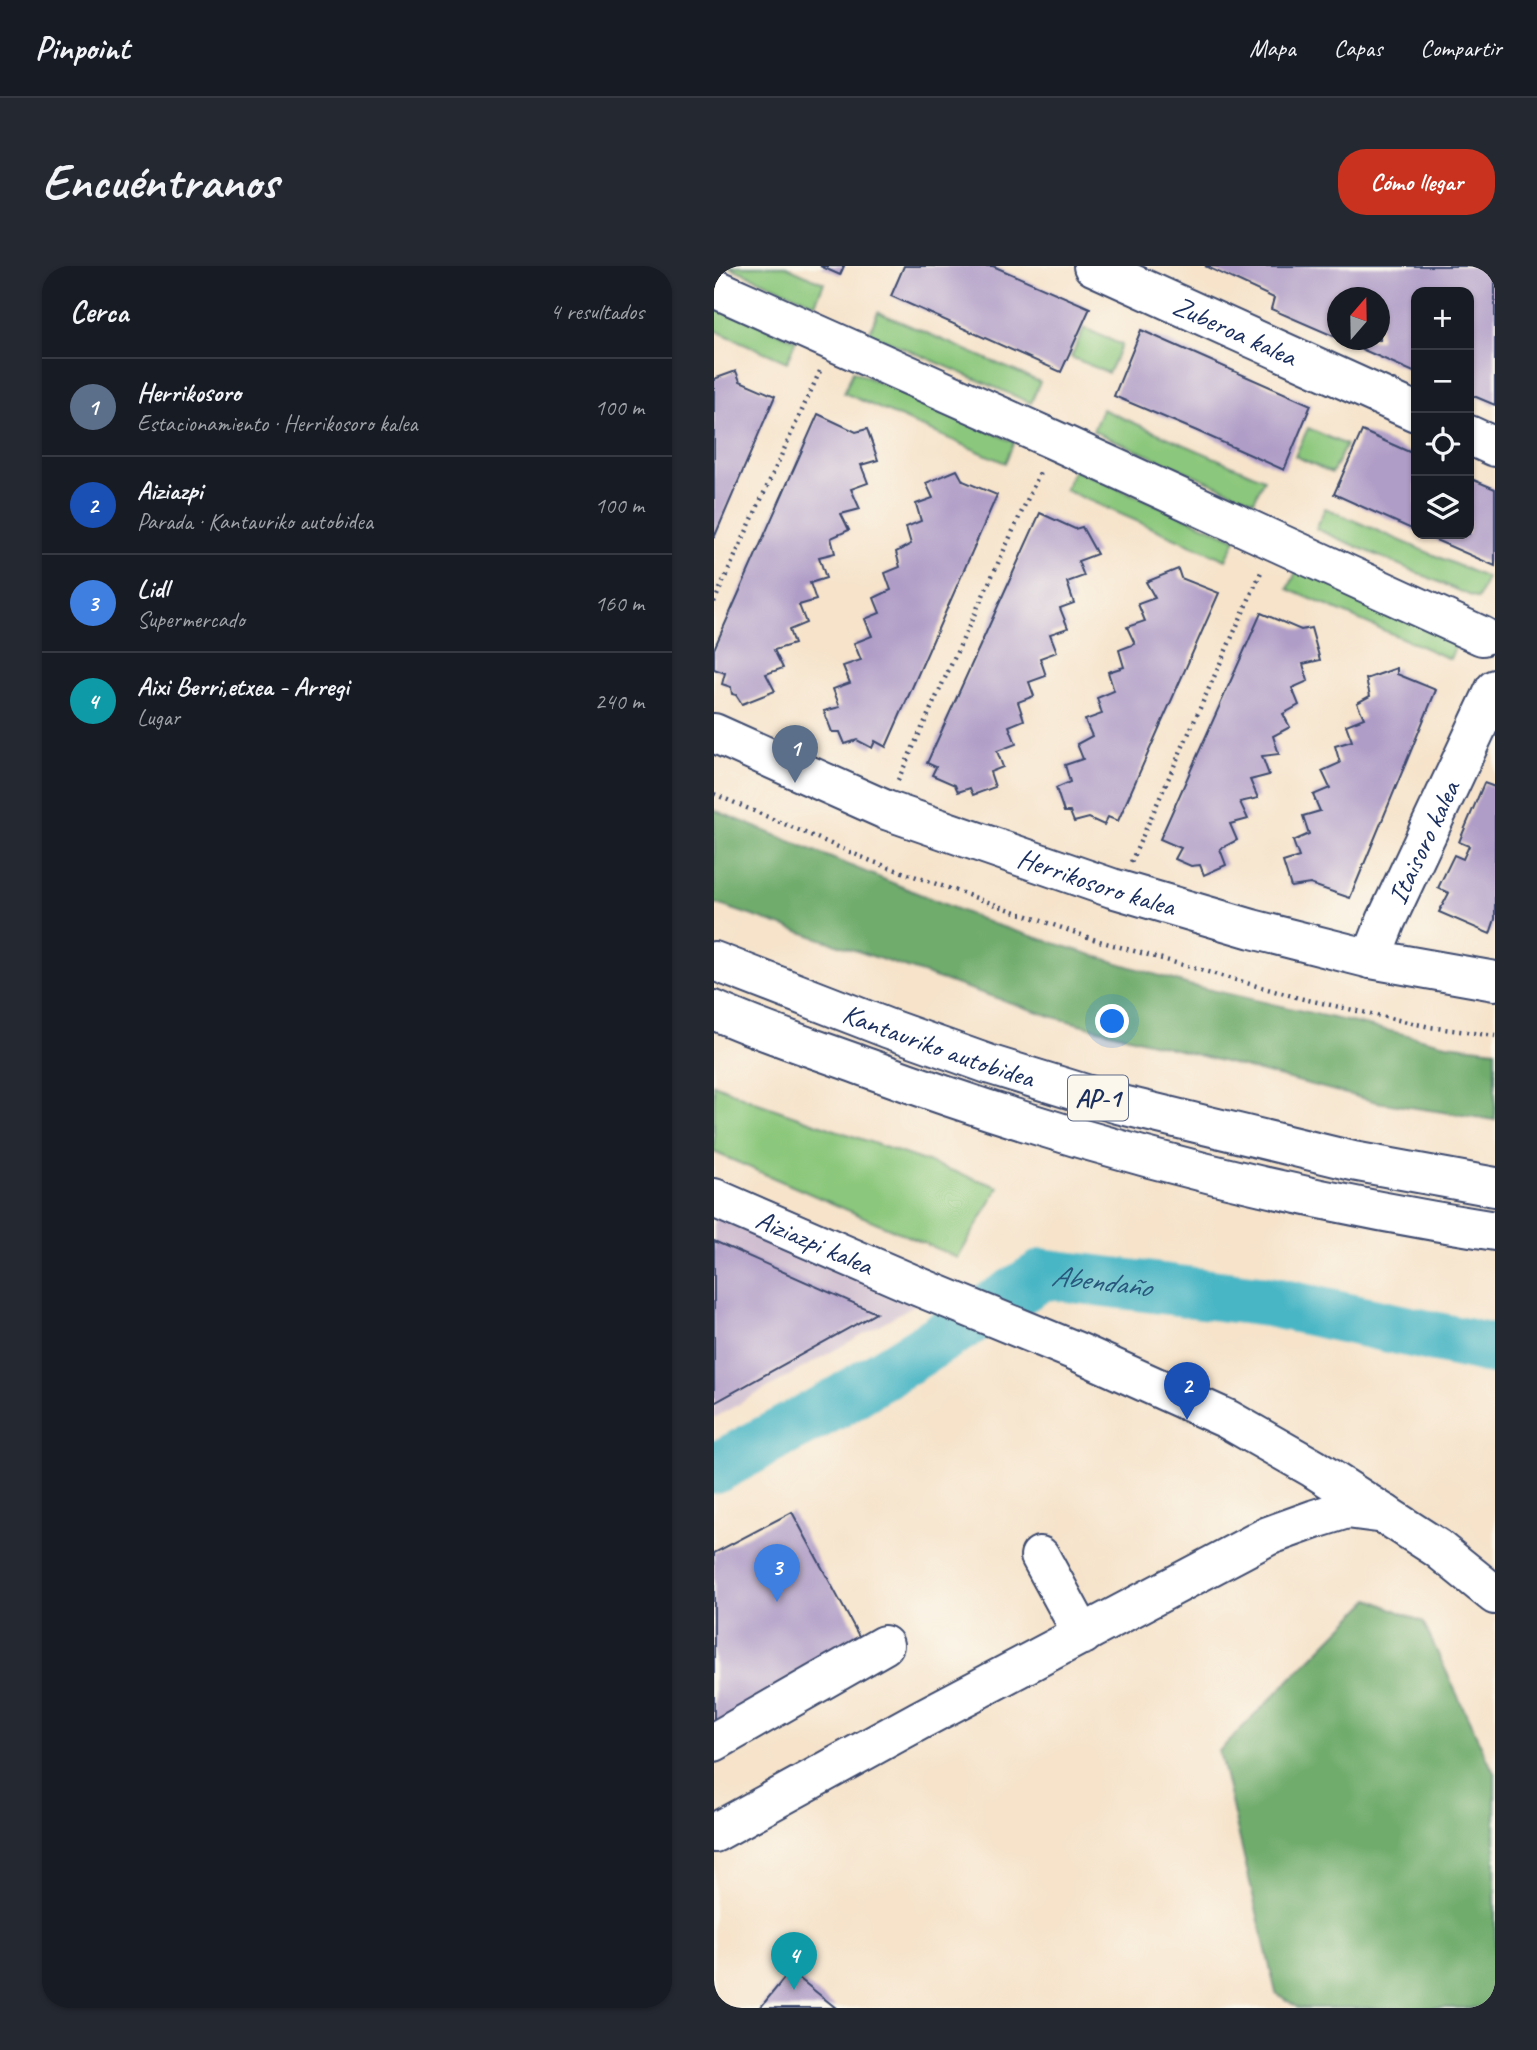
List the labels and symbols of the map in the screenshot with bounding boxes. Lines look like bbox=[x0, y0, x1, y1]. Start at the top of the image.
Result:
north arrow bbox=[1327, 287, 1390, 350]
street label: Zuberoa kalea bbox=[1168, 288, 1304, 375]
pin: 1 bbox=[772, 725, 818, 783]
street label: Itaisoro kalea bbox=[1380, 774, 1468, 910]
street label: Herrikosoro kalea bbox=[1013, 840, 1181, 924]
street label: Kantauriko autobidea bbox=[838, 996, 1040, 1096]
your location bbox=[1095, 1004, 1129, 1038]
road number: AP-1 bbox=[1068, 1076, 1128, 1120]
street label: Aiziazpi kalea bbox=[751, 1202, 880, 1284]
water label: Abendaño bbox=[1049, 1256, 1157, 1307]
pin: 2 bbox=[1164, 1362, 1210, 1420]
pin: 3 bbox=[754, 1544, 800, 1602]
pin: 4 bbox=[771, 1932, 817, 1990]

